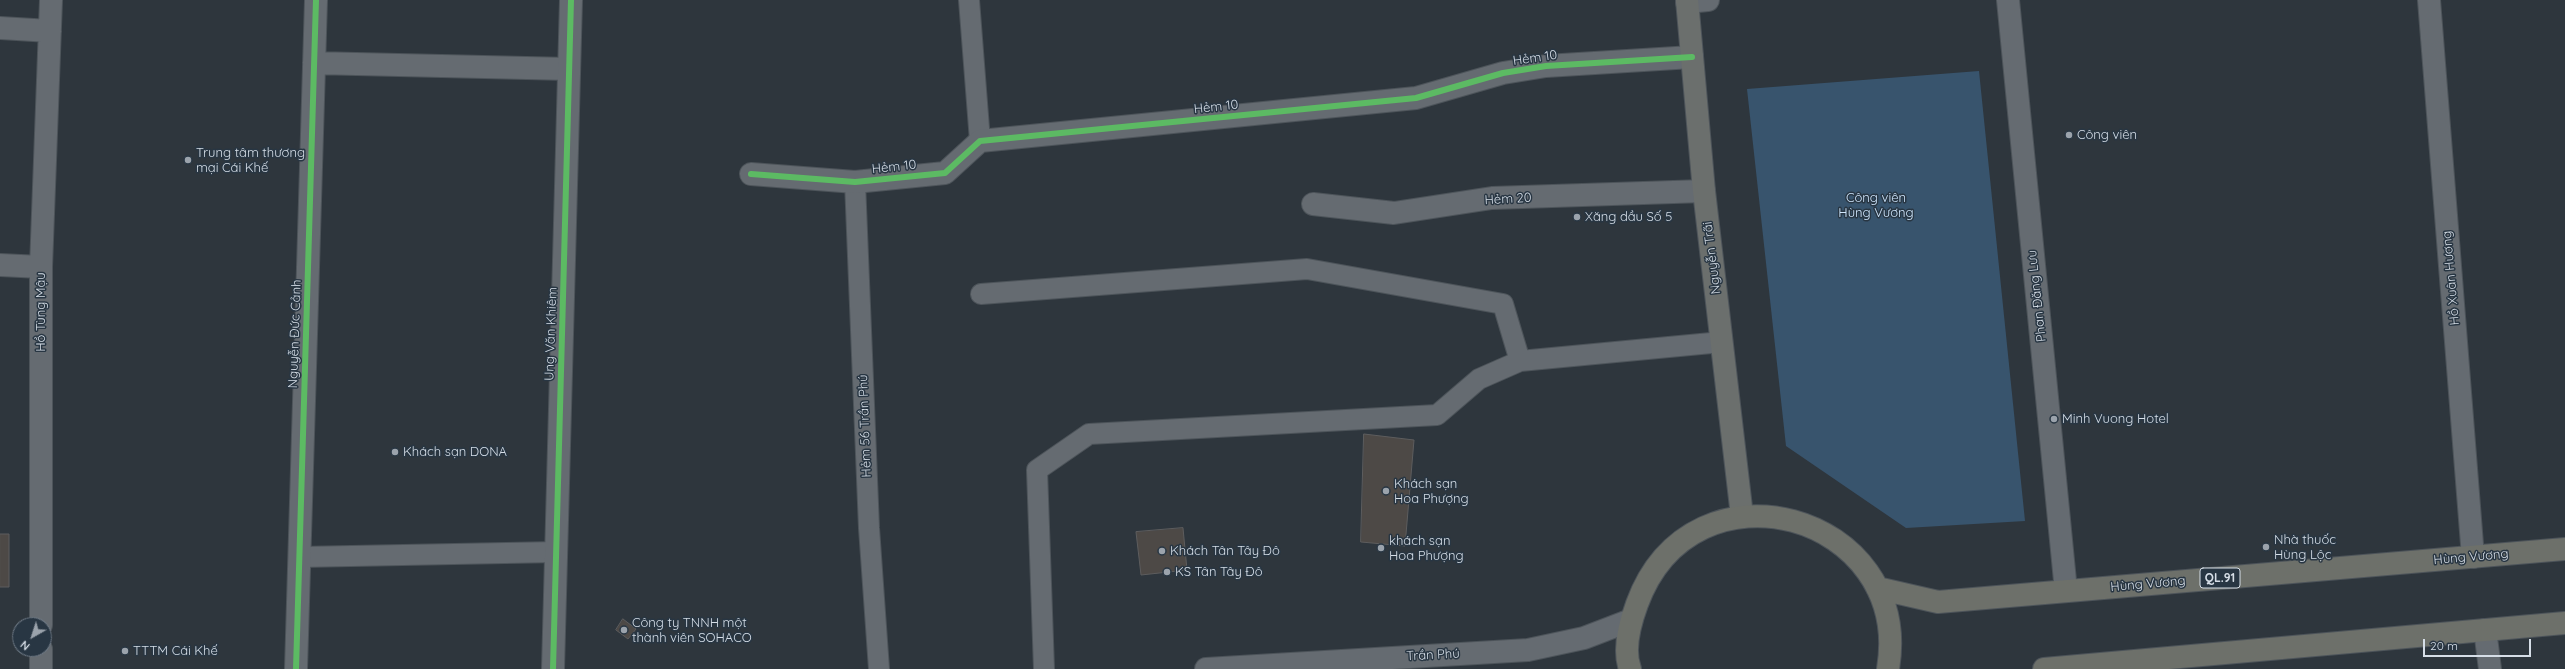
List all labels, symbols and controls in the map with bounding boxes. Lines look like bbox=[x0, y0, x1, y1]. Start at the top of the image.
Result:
street label: Hẻm 10 bbox=[1512, 47, 1558, 69]
street label: Hẻm 10 bbox=[1193, 97, 1239, 117]
place label: Công viên bbox=[2077, 127, 2137, 143]
marker: Công viên bbox=[2064, 130, 2074, 140]
place label: Trung tâm thương mại Cái Khế bbox=[196, 145, 305, 176]
marker: Trung tâm thương mại Cái Khế bbox=[183, 155, 193, 165]
street label: Hẻm 10 bbox=[871, 157, 917, 177]
street label: Hẻm 20 bbox=[1484, 190, 1532, 208]
park label: Công viên Hùng Vương bbox=[1838, 190, 1914, 221]
place label: Xăng dầu Số 5 bbox=[1585, 209, 1672, 225]
marker: Xăng dầu Số 5 bbox=[1572, 212, 1582, 222]
street label: Nguyễn Trãi bbox=[1700, 221, 1724, 295]
street label: Hồ Xuân Hương bbox=[2439, 230, 2463, 326]
street label: Phan Đăng Lưu bbox=[2024, 249, 2050, 343]
street label: Hồ Tùng Mậu bbox=[33, 272, 49, 352]
street label: Nguyễn Đức Cảnh bbox=[285, 279, 305, 389]
street label: Ung Văn Khiêm bbox=[542, 287, 560, 381]
street label: Hẻm 56 Trần Phú bbox=[855, 374, 875, 478]
place label: Minh Vuong Hotel bbox=[2062, 411, 2169, 427]
marker: Minh Vuong Hotel bbox=[2049, 414, 2059, 424]
place label: Khách sạn DONA bbox=[403, 444, 507, 460]
marker: Khách sạn DONA bbox=[390, 447, 400, 457]
place label: Khách sạn Hoa Phượng bbox=[1394, 476, 1469, 507]
marker: Khách sạn Hoa Phượng bbox=[1381, 486, 1391, 496]
place label: Nhà thuốc Hùng Lộc bbox=[2274, 532, 2336, 563]
place label: khách sạn Hoa Phượng bbox=[1389, 533, 1464, 564]
marker: Nhà thuốc Hùng Lộc bbox=[2261, 542, 2271, 552]
place label: Khách Tân Tây Đô bbox=[1170, 543, 1280, 559]
marker: khách sạn Hoa Phượng bbox=[1376, 543, 1386, 553]
marker: Khách Tân Tây Đô bbox=[1157, 546, 1167, 556]
street label: Hùng Vương bbox=[2433, 546, 2509, 568]
place label: KS Tân Tây Đô bbox=[1175, 564, 1263, 580]
marker: KS Tân Tây Đô bbox=[1162, 567, 1172, 577]
road number: QL.91 bbox=[2200, 568, 2240, 588]
street label: Hùng Vương bbox=[2110, 573, 2186, 595]
place label: Công ty TNNH một thành viên SOHACO bbox=[632, 615, 752, 646]
north arrow bbox=[12, 617, 52, 657]
marker: Công ty TNNH một thành viên SOHACO bbox=[619, 625, 629, 635]
scale bar bbox=[2425, 631, 2533, 657]
text: N bbox=[18, 638, 33, 654]
text: 20 m bbox=[2430, 638, 2458, 653]
place label: TTTM Cái Khế bbox=[133, 643, 218, 659]
marker: TTTM Cái Khế bbox=[120, 646, 130, 656]
street label: Trần Phú bbox=[1406, 646, 1460, 664]

